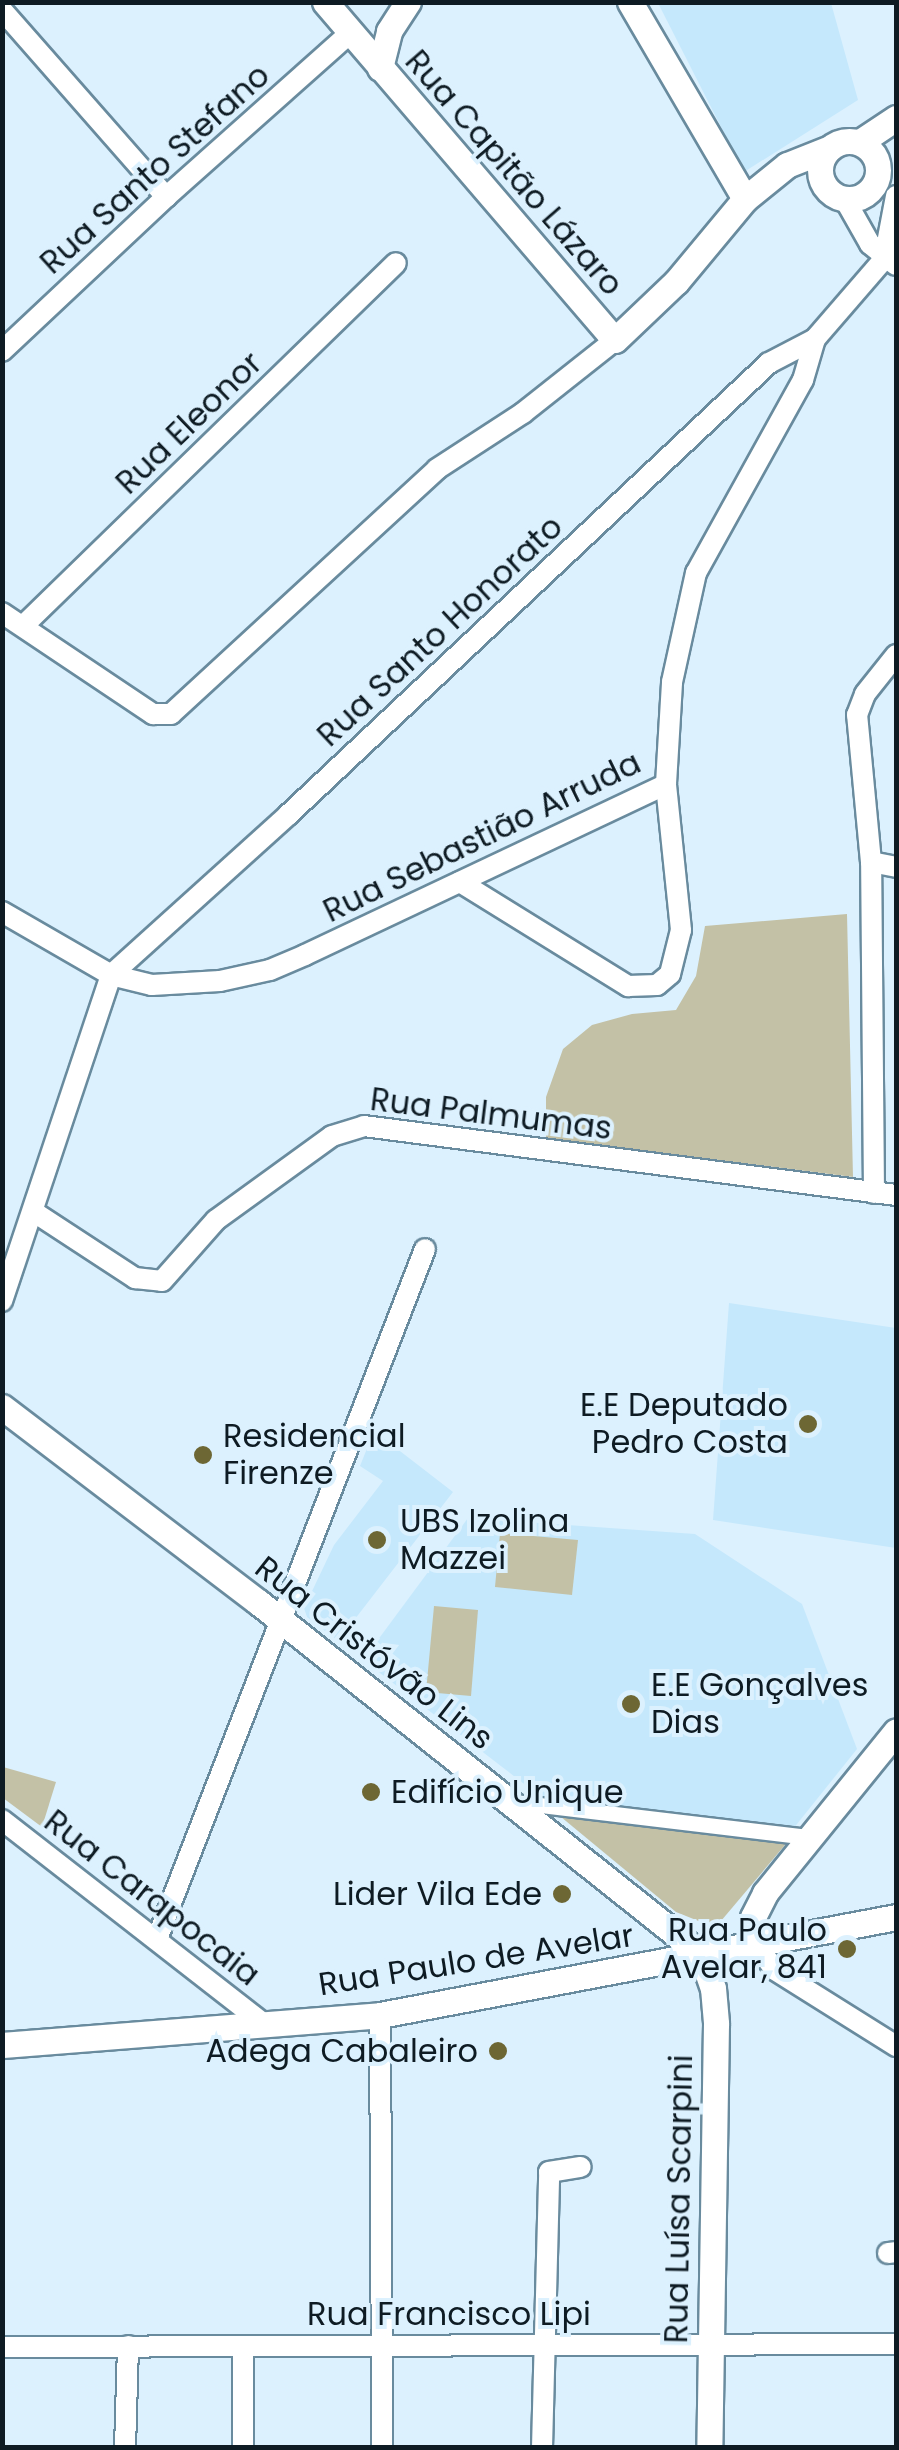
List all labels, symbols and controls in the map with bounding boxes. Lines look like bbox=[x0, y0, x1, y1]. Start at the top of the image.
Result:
street label: Rua Capitão Lázaro bbox=[397, 43, 631, 303]
street label: Rua Santo Stefano bbox=[33, 56, 277, 282]
street label: Rua Eleonor bbox=[108, 344, 270, 502]
street label: Rua Santo Honorato bbox=[310, 508, 570, 754]
street label: Rua Sebastião Arruda bbox=[317, 743, 647, 931]
street label: Rua Palmumas bbox=[368, 1080, 614, 1148]
place label: E.E Deputado Pedro Costa bbox=[580, 1387, 788, 1462]
marker: E.E Deputado Pedro Costa bbox=[797, 1413, 819, 1435]
place label: Residencial Firenze bbox=[223, 1418, 406, 1493]
marker: Residencial Firenze bbox=[192, 1444, 214, 1466]
place label: UBS Izolina Mazzei bbox=[400, 1503, 569, 1578]
marker: UBS Izolina Mazzei bbox=[364, 1527, 390, 1553]
street label: Rua Cristóvão Lins bbox=[248, 1548, 500, 1758]
place label: E.E Gonçalves Dias bbox=[651, 1667, 868, 1742]
marker: E.E Gonçalves Dias bbox=[620, 1693, 642, 1715]
place label: Edifício Unique bbox=[391, 1773, 624, 1811]
marker: Edifício Unique bbox=[360, 1781, 382, 1803]
street label: Rua Carapocaia bbox=[37, 1802, 267, 1994]
place label: Lider Vila Ede bbox=[333, 1875, 542, 1913]
marker: Lider Vila Ede bbox=[551, 1883, 573, 1905]
place label: Rua Paulo Avelar, 841 bbox=[661, 1912, 827, 1987]
street label: Rua Paulo de Avelar bbox=[316, 1916, 636, 2004]
marker: Rua Paulo Avelar, 841 bbox=[836, 1938, 858, 1960]
place label: Adega Cabaleiro bbox=[206, 2032, 478, 2070]
marker: Adega Cabaleiro bbox=[487, 2040, 509, 2062]
street label: Rua Luísa Scarpini bbox=[657, 2054, 701, 2344]
street label: Rua Francisco Lipi bbox=[307, 2295, 591, 2333]

